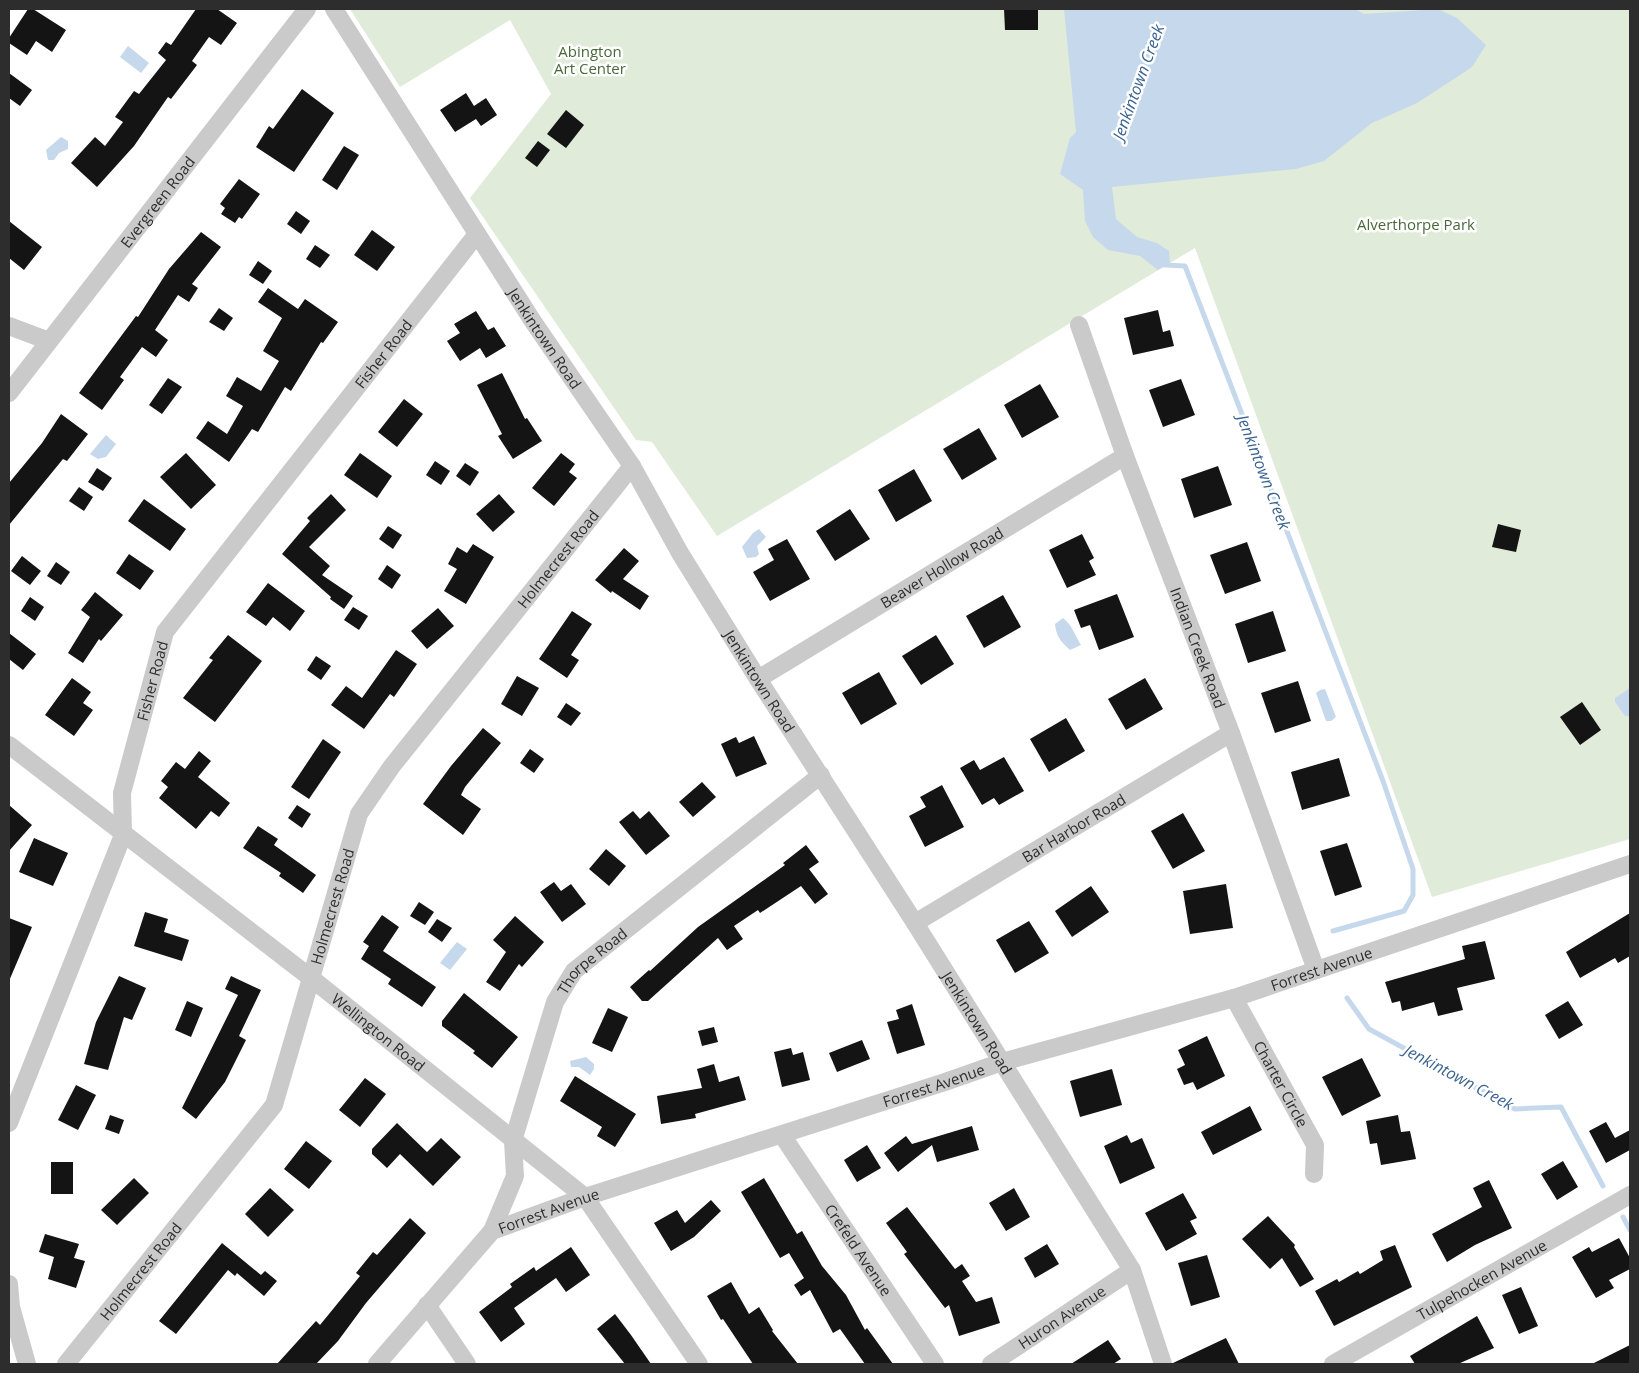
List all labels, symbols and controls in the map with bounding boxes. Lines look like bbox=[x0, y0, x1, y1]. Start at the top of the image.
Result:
water label: Jenkintown Creek bbox=[1106, 20, 1169, 146]
park label: Abington Art Center bbox=[554, 41, 626, 78]
street label: Evergreen Road bbox=[116, 152, 199, 252]
park label: Alverthorpe Park bbox=[1357, 214, 1475, 234]
street label: Jenkintown Road bbox=[503, 282, 586, 393]
street label: Fisher Road bbox=[350, 315, 416, 392]
water label: Jenkintown Creek bbox=[1231, 409, 1296, 534]
street label: Holmecrest Road bbox=[512, 506, 603, 612]
street label: Beaver Hollow Road bbox=[876, 522, 1007, 612]
street label: Indian Creek Road bbox=[1166, 584, 1231, 711]
street label: Jenkintown Road bbox=[719, 624, 800, 736]
street label: Fisher Road bbox=[132, 638, 172, 723]
street label: Bar Harbor Road bbox=[1018, 789, 1129, 867]
street label: Holmecrest Road bbox=[306, 846, 358, 967]
street label: Thorpe Road bbox=[552, 923, 631, 998]
street label: Forrest Avenue bbox=[1268, 942, 1375, 995]
street label: Jenkintown Road bbox=[937, 966, 1017, 1078]
street label: Wellington Road bbox=[328, 989, 430, 1076]
street label: Charter Circle bbox=[1249, 1037, 1313, 1131]
water label: Jenkintown Creek bbox=[1398, 1037, 1519, 1116]
street label: Forrest Avenue bbox=[880, 1059, 987, 1111]
street label: Forrest Avenue bbox=[495, 1183, 602, 1238]
street label: Crefeld Avenue bbox=[821, 1200, 897, 1300]
street label: Holmecrest Road bbox=[95, 1218, 186, 1324]
street label: Tulpehocken Avenue bbox=[1413, 1235, 1550, 1324]
street label: Huron Avenue bbox=[1014, 1281, 1109, 1353]

